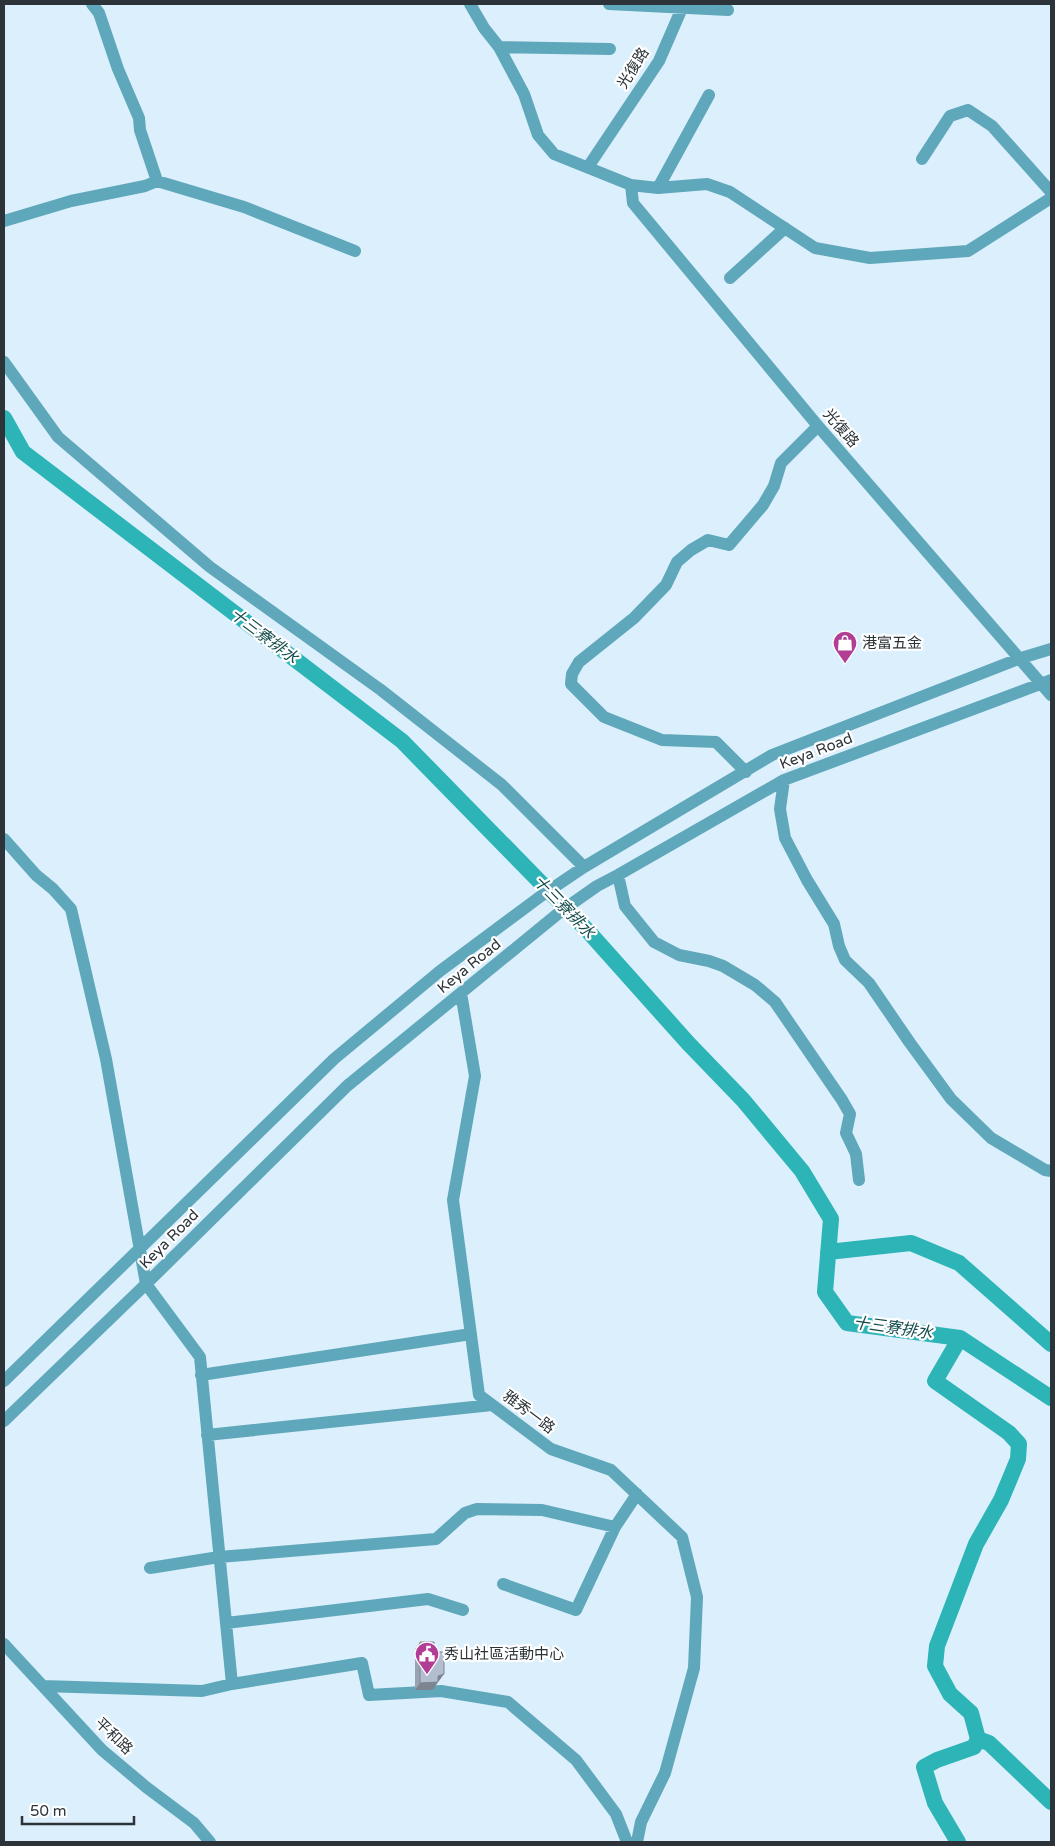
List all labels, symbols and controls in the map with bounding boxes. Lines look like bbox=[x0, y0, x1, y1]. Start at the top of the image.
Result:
street label: 光復路 bbox=[613, 44, 653, 92]
street label: 光復路 bbox=[819, 405, 863, 451]
water label: 十三寮排水 bbox=[226, 604, 303, 669]
shop icon: 港富五金 bbox=[832, 630, 858, 664]
place label: 港富五金 bbox=[862, 634, 922, 652]
street label: Keya Road bbox=[777, 729, 855, 773]
water label: 十三寮排水 bbox=[529, 871, 600, 943]
street label: Keya Road bbox=[434, 935, 504, 997]
street label: Keya Road bbox=[136, 1206, 202, 1272]
water label: 十三寮排水 bbox=[852, 1313, 935, 1344]
street label: 雅秀一路 bbox=[500, 1387, 558, 1437]
public building icon: 秀山社區活動中心 bbox=[414, 1641, 440, 1675]
place label: 秀山社區活動中心 bbox=[444, 1645, 564, 1663]
street label: 平和路 bbox=[92, 1714, 136, 1758]
scale bar bbox=[22, 1794, 135, 1826]
text: 50 m bbox=[30, 1802, 67, 1820]

